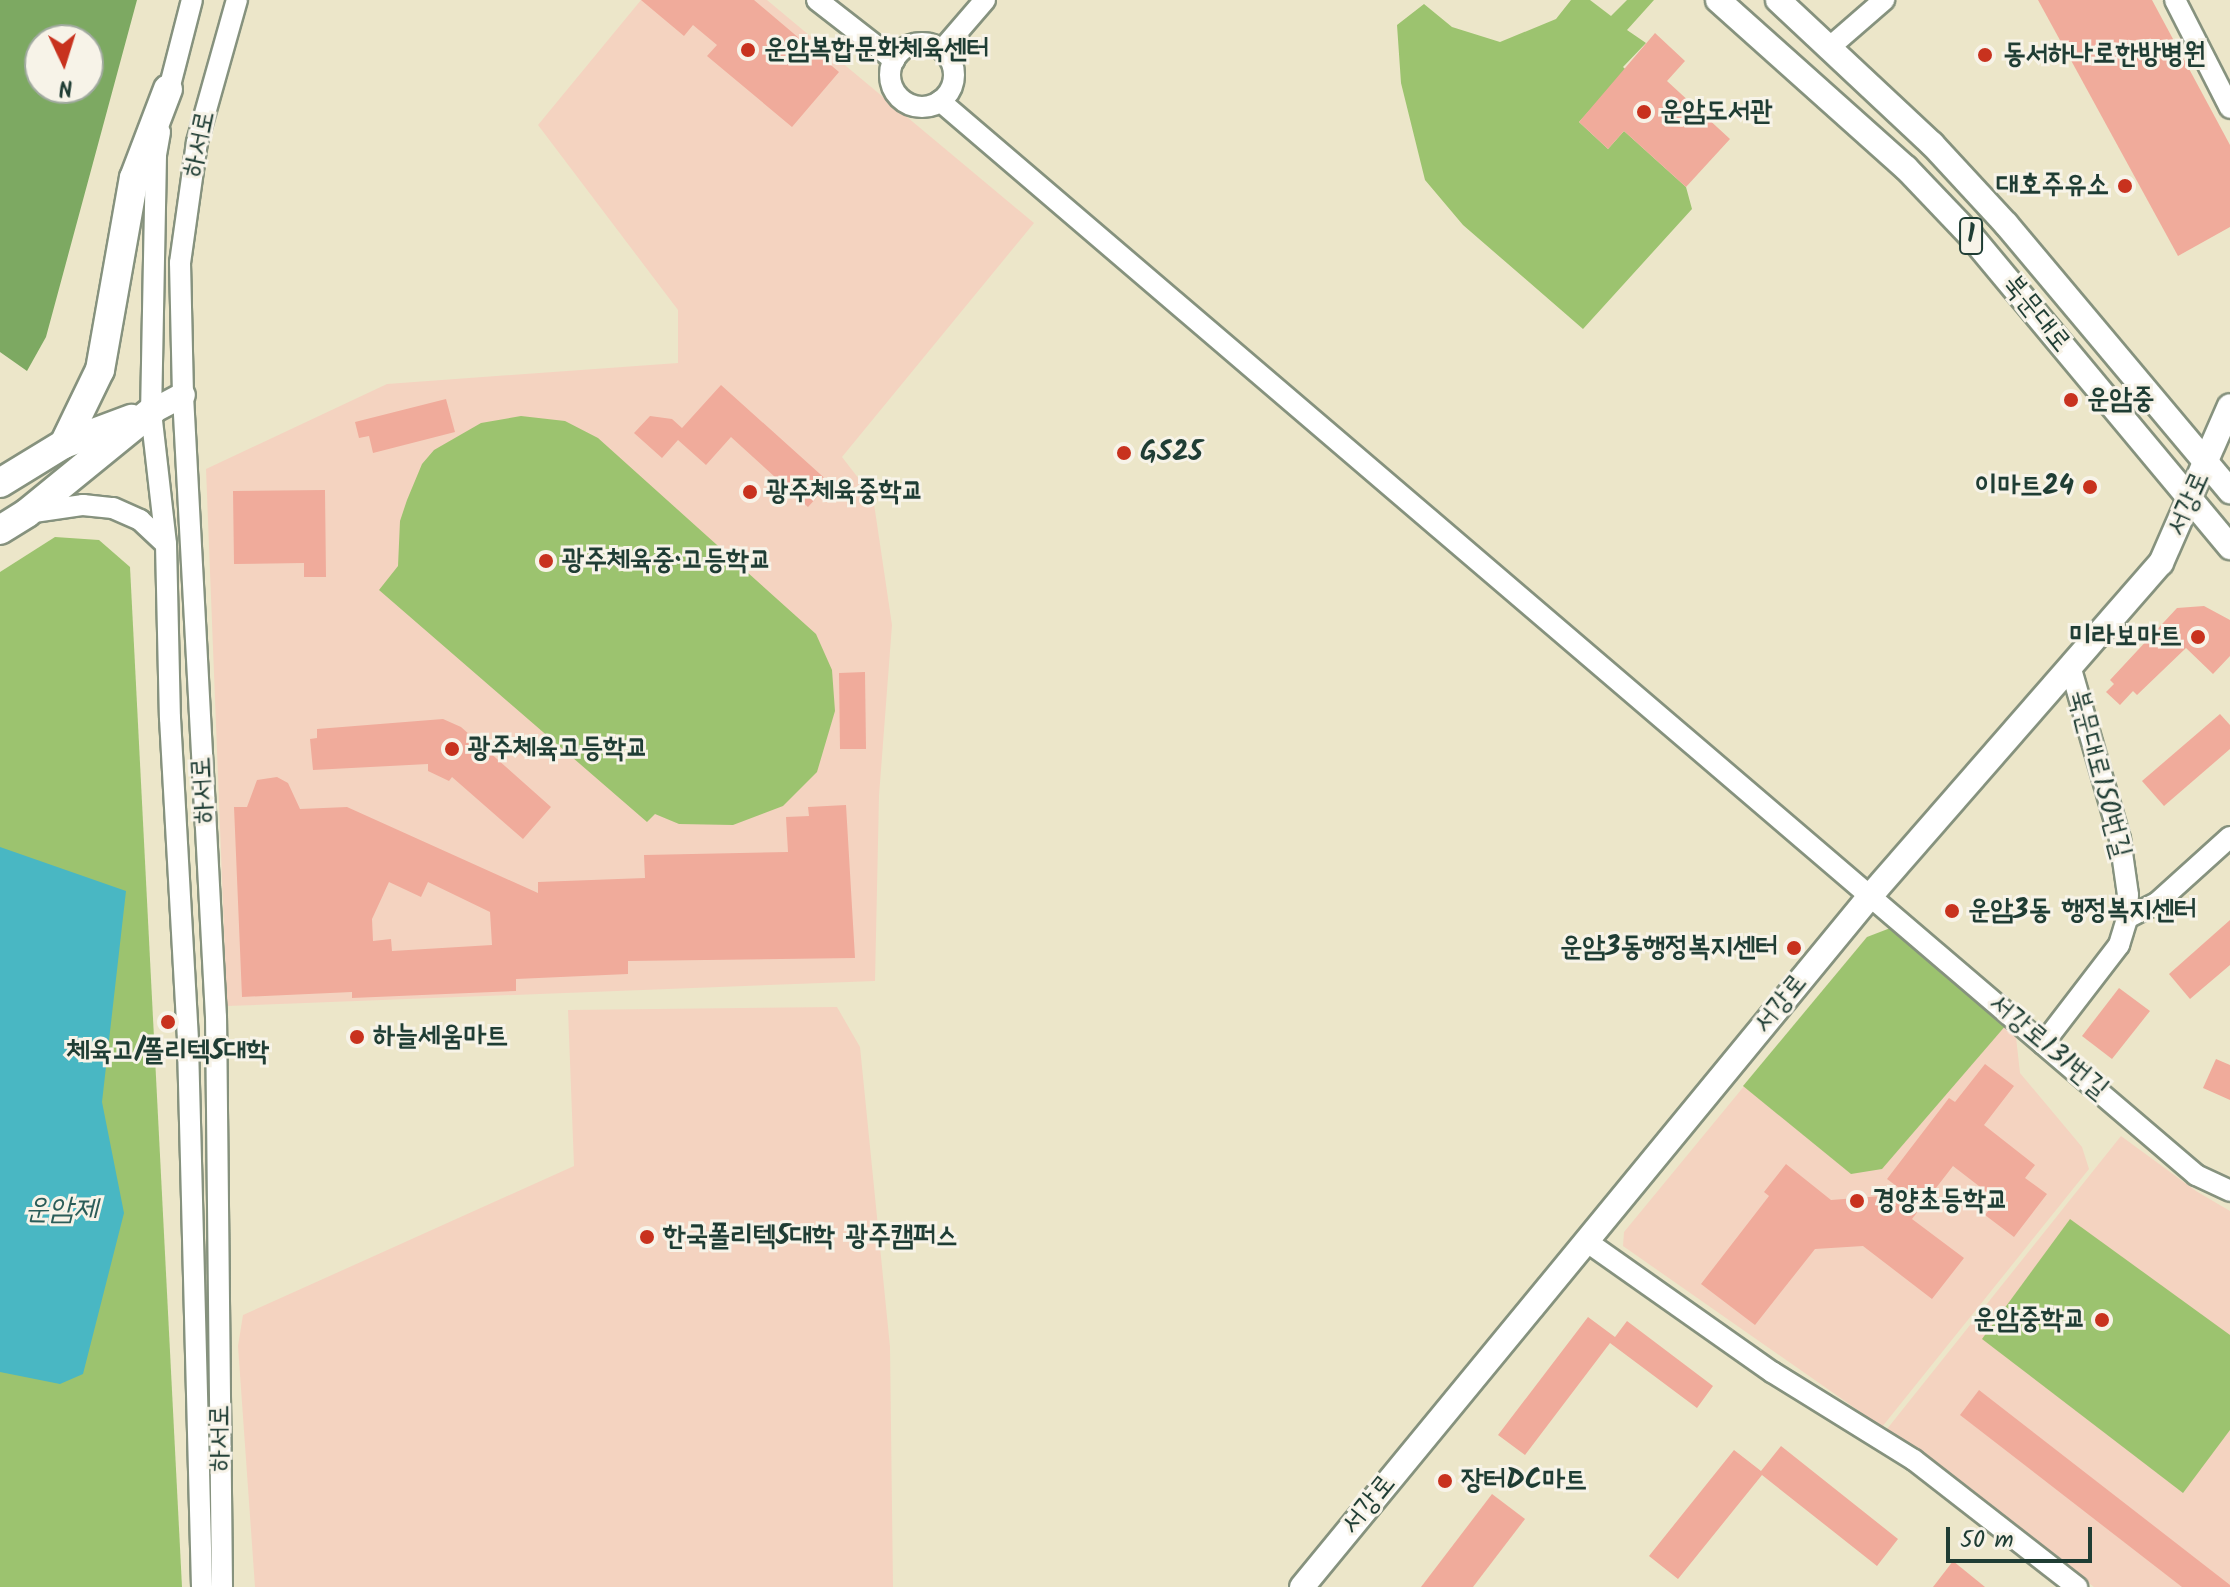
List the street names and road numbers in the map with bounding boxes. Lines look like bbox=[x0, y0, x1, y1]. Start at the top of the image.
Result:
street label: 하서로 bbox=[177, 107, 223, 181]
road number: 1 bbox=[1959, 214, 1983, 258]
street label: 북문대로 bbox=[1995, 268, 2077, 360]
street label: 서강로 bbox=[2160, 466, 2218, 542]
street label: 북문대로150번길 bbox=[2060, 686, 2138, 862]
street label: 하서로 bbox=[185, 755, 223, 825]
street label: 서강로 bbox=[1747, 967, 1815, 1041]
street label: 서강로131번길 bbox=[1981, 987, 2115, 1107]
street label: 하서로 bbox=[204, 1404, 238, 1472]
street label: 서강로 bbox=[1335, 1468, 1403, 1542]

